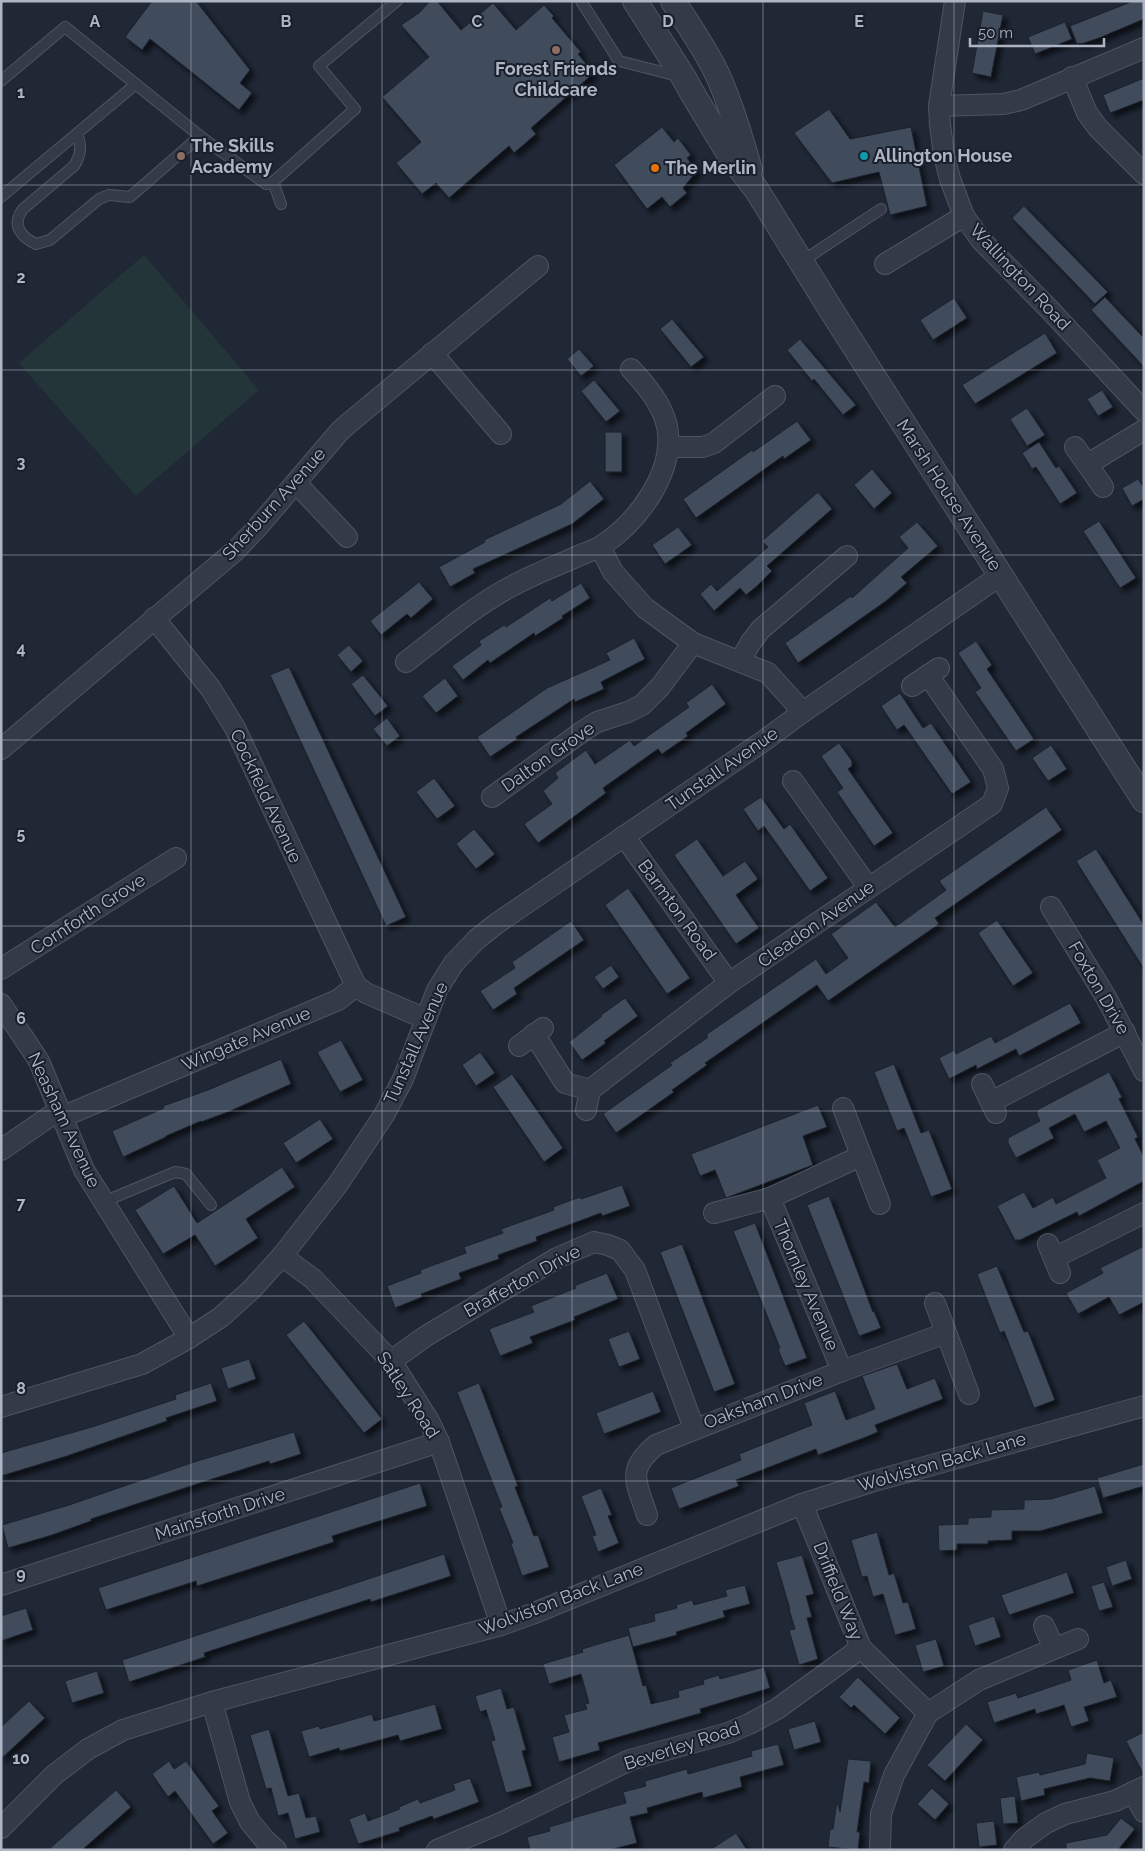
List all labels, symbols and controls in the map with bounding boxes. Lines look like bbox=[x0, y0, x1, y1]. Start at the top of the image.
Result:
text: A bbox=[90, 12, 101, 31]
text: B bbox=[281, 12, 292, 31]
text: C bbox=[472, 12, 483, 31]
text: D bbox=[662, 12, 674, 31]
text: E bbox=[854, 12, 864, 31]
scale bar bbox=[970, 15, 1104, 47]
text: 50 m bbox=[978, 24, 1013, 42]
marker: Forest Friends Childcare bbox=[550, 44, 562, 56]
place label: Forest Friends Childcare bbox=[495, 58, 617, 100]
text: 1 bbox=[17, 83, 25, 102]
place label: The Skills Academy bbox=[191, 135, 274, 177]
place label: Allington House bbox=[874, 145, 1012, 166]
marker: The Skills Academy bbox=[175, 150, 187, 162]
marker: Allington House bbox=[858, 150, 870, 162]
place label: The Merlin bbox=[665, 157, 756, 178]
marker: The Merlin bbox=[649, 162, 661, 174]
street label: Wallington Road bbox=[966, 219, 1075, 334]
text: 2 bbox=[16, 268, 26, 287]
street label: Marsh House Avenue bbox=[893, 415, 1007, 575]
street label: Sherburn Avenue bbox=[218, 443, 330, 564]
text: 3 bbox=[17, 453, 26, 472]
text: 4 bbox=[16, 639, 26, 658]
street label: Dalton Grove bbox=[497, 717, 598, 796]
street label: Tunstall Avenue bbox=[662, 722, 782, 815]
street label: Cockfield Avenue bbox=[226, 725, 307, 867]
text: 5 bbox=[17, 824, 26, 843]
street label: Barmton Road bbox=[634, 855, 721, 964]
street label: Cornforth Grove bbox=[26, 868, 149, 959]
street label: Cleadon Avenue bbox=[753, 875, 878, 972]
street label: Foxton Drive bbox=[1064, 937, 1135, 1038]
street label: Tunstall Avenue bbox=[379, 978, 452, 1107]
street label: Wingate Avenue bbox=[178, 1002, 314, 1075]
text: 6 bbox=[16, 1009, 26, 1028]
street label: Neasham Avenue bbox=[24, 1049, 105, 1191]
text: 7 bbox=[17, 1194, 26, 1213]
street label: Thornley Avenue bbox=[769, 1216, 844, 1354]
street label: Brafferton Drive bbox=[460, 1240, 584, 1321]
street label: Satley Road bbox=[373, 1348, 444, 1442]
street label: Oaksham Drive bbox=[700, 1368, 826, 1433]
text: 8 bbox=[16, 1379, 26, 1398]
street label: Wolviston Back Lane bbox=[855, 1427, 1029, 1496]
street label: Mainsforth Drive bbox=[152, 1482, 288, 1544]
street label: Driffield Way bbox=[809, 1539, 868, 1643]
street label: Wolviston Back Lane bbox=[476, 1557, 646, 1640]
text: 9 bbox=[16, 1564, 26, 1583]
street label: Beverley Road bbox=[621, 1717, 742, 1774]
text: 10 bbox=[12, 1749, 30, 1768]

